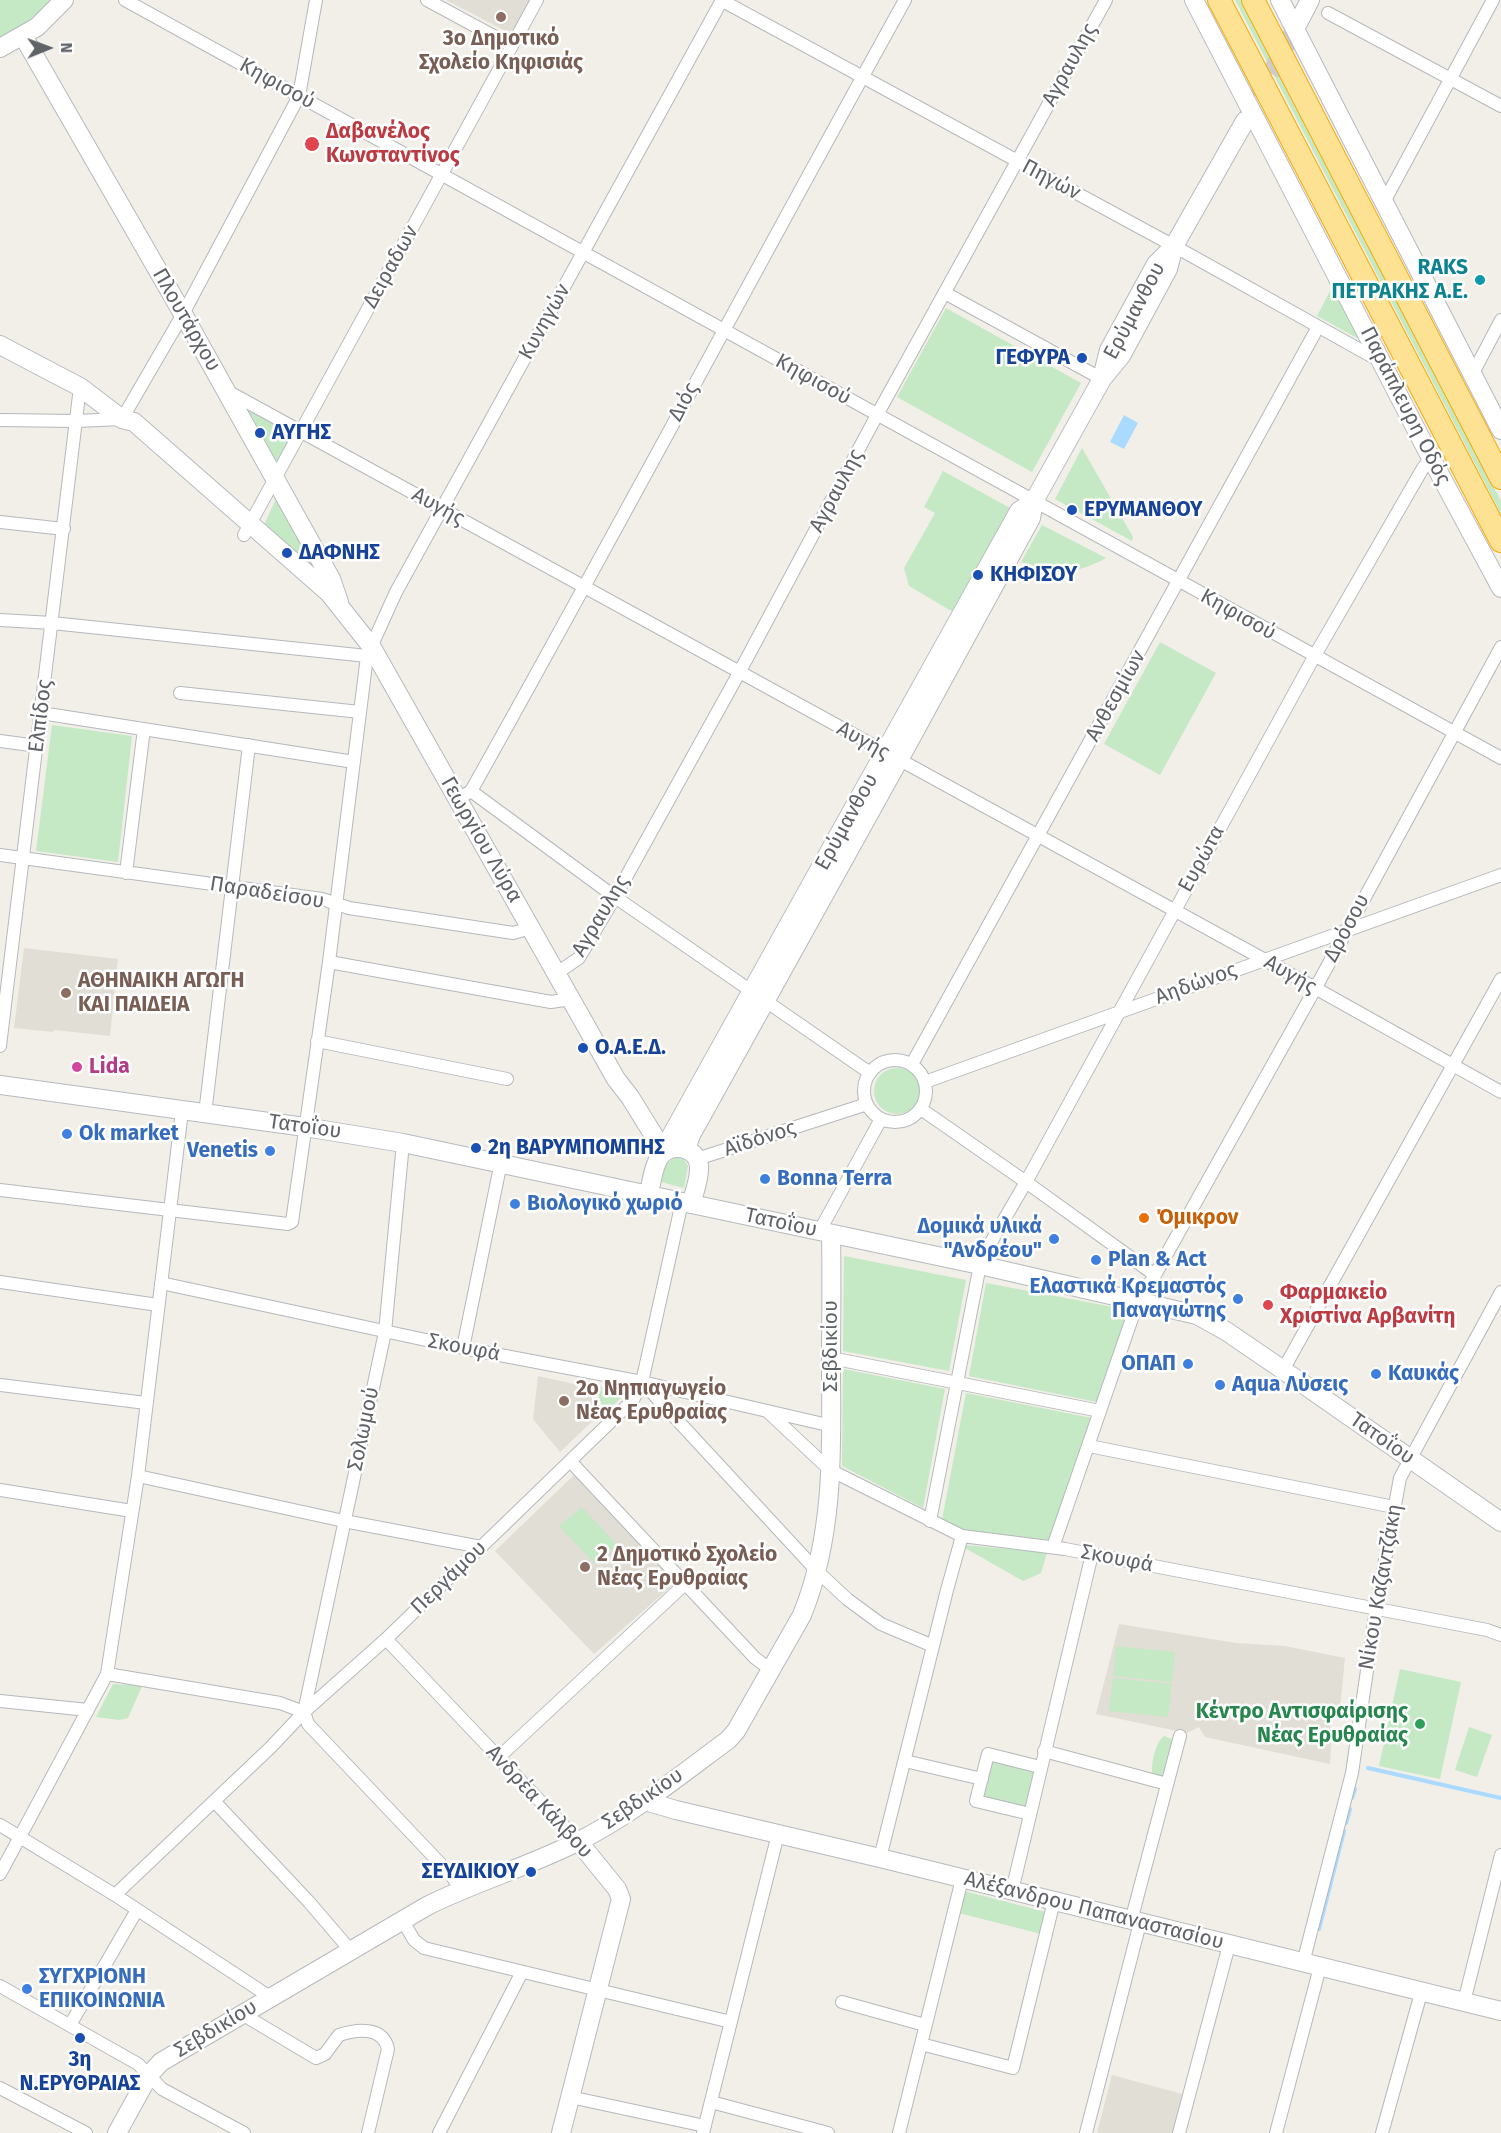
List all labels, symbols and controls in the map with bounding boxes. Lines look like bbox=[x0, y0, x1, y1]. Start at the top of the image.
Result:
marker: 3ο Δημοτικό Σχολείο Κηφισιάς bbox=[494, 10, 508, 24]
north arrow bbox=[18, 18, 78, 78]
street label: Αγραυλης bbox=[1037, 19, 1103, 111]
place label: 3ο Δημοτικό Σχολείο Κηφισιάς bbox=[419, 26, 583, 76]
text: N bbox=[57, 42, 76, 53]
street label: Κηφισού bbox=[235, 53, 319, 115]
place label: Δαβανέλος Κωνσταντίνος bbox=[326, 119, 460, 169]
marker: Δαβανέλος Κωνσταντίνος bbox=[303, 135, 321, 153]
street label: Πηγών bbox=[1017, 154, 1085, 206]
street label: Δειραδων bbox=[358, 221, 424, 313]
place label: RAKS ΠΕΤΡΑΚΗΣ Α.Ε. bbox=[1331, 255, 1468, 305]
street label: Ερύμανθου bbox=[1099, 258, 1171, 364]
street label: Πλουτάρχου bbox=[146, 264, 226, 376]
marker: RAKS ΠΕΤΡΑΚΗΣ Α.Ε. bbox=[1473, 273, 1487, 287]
street label: Κυνηγών bbox=[514, 280, 576, 364]
street label: Παράπλευρη Οδός bbox=[1354, 323, 1456, 489]
place label: ΓΕΦΥΡΑ bbox=[995, 345, 1070, 371]
street label: Κηφισού bbox=[771, 349, 855, 411]
marker: ΓΕΦΥΡΑ bbox=[1075, 351, 1089, 365]
street label: Διός bbox=[663, 378, 705, 426]
place label: ΑΥΓΗΣ bbox=[272, 420, 331, 446]
marker: ΑΥΓΗΣ bbox=[253, 426, 267, 440]
street label: Αγραυλης bbox=[805, 445, 869, 537]
street label: Αυγής bbox=[407, 482, 469, 532]
place label: ΕΡΥΜΑΝΘΟΥ bbox=[1084, 497, 1202, 523]
marker: ΕΡΥΜΑΝΘΟΥ bbox=[1065, 503, 1079, 517]
place label: ΔΑΦΝΗΣ bbox=[299, 540, 380, 566]
marker: ΔΑΦΝΗΣ bbox=[280, 546, 294, 560]
place label: ΚΗΦΙΣΟΥ bbox=[990, 562, 1077, 588]
marker: ΚΗΦΙΣΟΥ bbox=[971, 568, 985, 582]
street label: Κηφισού bbox=[1196, 584, 1280, 646]
street label: Ανθεσμίων bbox=[1081, 646, 1151, 746]
street label: Ελπίδος bbox=[24, 678, 58, 754]
street label: Αυγής bbox=[832, 716, 894, 766]
street label: Ερύμανθου bbox=[810, 769, 884, 875]
street label: Γεωργίου Λύρα bbox=[435, 773, 527, 907]
street label: Ευρώτα bbox=[1173, 821, 1231, 897]
street label: Αγραυλης bbox=[567, 871, 635, 961]
street label: Παραδείσου bbox=[208, 872, 326, 914]
street label: Δρόσου bbox=[1319, 890, 1375, 966]
street label: Αυγής bbox=[1259, 950, 1321, 1000]
street label: Αηδώνος bbox=[1152, 958, 1240, 1010]
place label: ΑΘΗΝΑΙΚΗ ΑΓΩΓΗ ΚΑΙ ΠΑΙΔΕΙΑ bbox=[78, 968, 244, 1018]
marker: ΑΘΗΝΑΙΚΗ ΑΓΩΓΗ ΚΑΙ ΠΑΙΔΕΙΑ bbox=[59, 986, 73, 1000]
place label: Ο.Α.Ε.Δ. bbox=[595, 1035, 666, 1061]
marker: Ο.Α.Ε.Δ. bbox=[576, 1041, 590, 1055]
place label: Lida bbox=[89, 1054, 130, 1080]
marker: Lida bbox=[70, 1060, 84, 1074]
street label: Τατοΐου bbox=[267, 1109, 343, 1145]
street label: Αϊδόνος bbox=[721, 1116, 799, 1162]
place label: Ok market bbox=[79, 1121, 179, 1147]
marker: Ok market bbox=[60, 1127, 74, 1141]
place label: 2η ΒΑΡΥΜΠΟΜΠΗΣ bbox=[488, 1135, 665, 1161]
place label: Venetis bbox=[187, 1138, 258, 1164]
marker: 2η ΒΑΡΥΜΠΟΜΠΗΣ bbox=[469, 1141, 483, 1155]
marker: Venetis bbox=[263, 1144, 277, 1158]
place label: Bonna Terra bbox=[777, 1166, 892, 1192]
marker: Bonna Terra bbox=[758, 1172, 772, 1186]
place label: Βιολογικό χωριό bbox=[527, 1191, 683, 1217]
marker: Βιολογικό χωριό bbox=[508, 1197, 522, 1211]
street label: Τατοΐου bbox=[743, 1203, 819, 1243]
place label: Όμικρον bbox=[1156, 1205, 1238, 1231]
marker: Όμικρον bbox=[1137, 1211, 1151, 1225]
place label: Δομικά υλικά "Ανδρέου" bbox=[917, 1214, 1042, 1264]
marker: Δομικά υλικά "Ανδρέου" bbox=[1047, 1232, 1061, 1246]
place label: Plan & Act bbox=[1108, 1247, 1207, 1273]
marker: Plan & Act bbox=[1089, 1253, 1103, 1267]
place label: Ελαστικά Κρεμαστός Παναγιώτης bbox=[1030, 1274, 1226, 1324]
place label: Φαρμακείο Χριστίνα Αρβανίτη bbox=[1280, 1280, 1455, 1330]
marker: Ελαστικά Κρεμαστός Παναγιώτης bbox=[1231, 1292, 1245, 1306]
marker: Φαρμακείο Χριστίνα Αρβανίτη bbox=[1261, 1298, 1275, 1312]
street label: Σεβδικίου bbox=[818, 1300, 844, 1392]
street label: Σκουφά bbox=[426, 1329, 502, 1367]
place label: ΟΠΑΠ bbox=[1121, 1351, 1176, 1377]
marker: ΟΠΑΠ bbox=[1181, 1357, 1195, 1371]
place label: Καυκάς bbox=[1388, 1361, 1459, 1387]
marker: Καυκάς bbox=[1369, 1367, 1383, 1381]
place label: Aqua Λύσεις bbox=[1232, 1372, 1348, 1398]
place label: 2ο Νηπιαγωγείο Νέας Ερυθραίας bbox=[576, 1376, 727, 1426]
marker: Aqua Λύσεις bbox=[1213, 1378, 1227, 1392]
street label: Σολωμού bbox=[343, 1385, 385, 1473]
marker: 2ο Νηπιαγωγείο Νέας Ερυθραίας bbox=[557, 1394, 571, 1408]
street label: Τατοΐου bbox=[1345, 1408, 1419, 1470]
street label: Νίκου Καζαντζάκη bbox=[1354, 1502, 1408, 1672]
street label: Περγάμου bbox=[406, 1536, 492, 1620]
street label: Σκουφά bbox=[1079, 1540, 1155, 1578]
place label: 2 Δημοτικό Σχολείο Νέας Ερυθραίας bbox=[597, 1542, 777, 1592]
marker: 2 Δημοτικό Σχολείο Νέας Ερυθραίας bbox=[578, 1560, 592, 1574]
place label: Κέντρο Αντισφαίρισης Νέας Ερυθραίας bbox=[1196, 1699, 1408, 1749]
marker: Κέντρο Αντισφαίρισης Νέας Ερυθραίας bbox=[1413, 1717, 1427, 1731]
street label: Ανδρέα Κάλβου bbox=[480, 1740, 598, 1864]
street label: Σεβδικίου bbox=[598, 1763, 688, 1835]
place label: ΣΕΥΔΙΚΙΟΥ bbox=[422, 1859, 519, 1885]
marker: ΣΕΥΔΙΚΙΟΥ bbox=[524, 1865, 538, 1879]
street label: Αλέξανδρου Παπαναστασίου bbox=[962, 1867, 1226, 1955]
place label: ΣΥΓΧΡΙΟΝΗ ΕΠΙΚΟΙΝΩΝΙΑ bbox=[39, 1964, 165, 2014]
marker: ΣΥΓΧΡΙΟΝΗ ΕΠΙΚΟΙΝΩΝΙΑ bbox=[20, 1982, 34, 1996]
street label: Σεβδικίου bbox=[170, 1994, 262, 2064]
marker: 3η Ν.ΕΡΥΘΡΑΙΑΣ bbox=[73, 2031, 87, 2045]
place label: 3η Ν.ΕΡΥΘΡΑΙΑΣ bbox=[20, 2047, 140, 2097]

